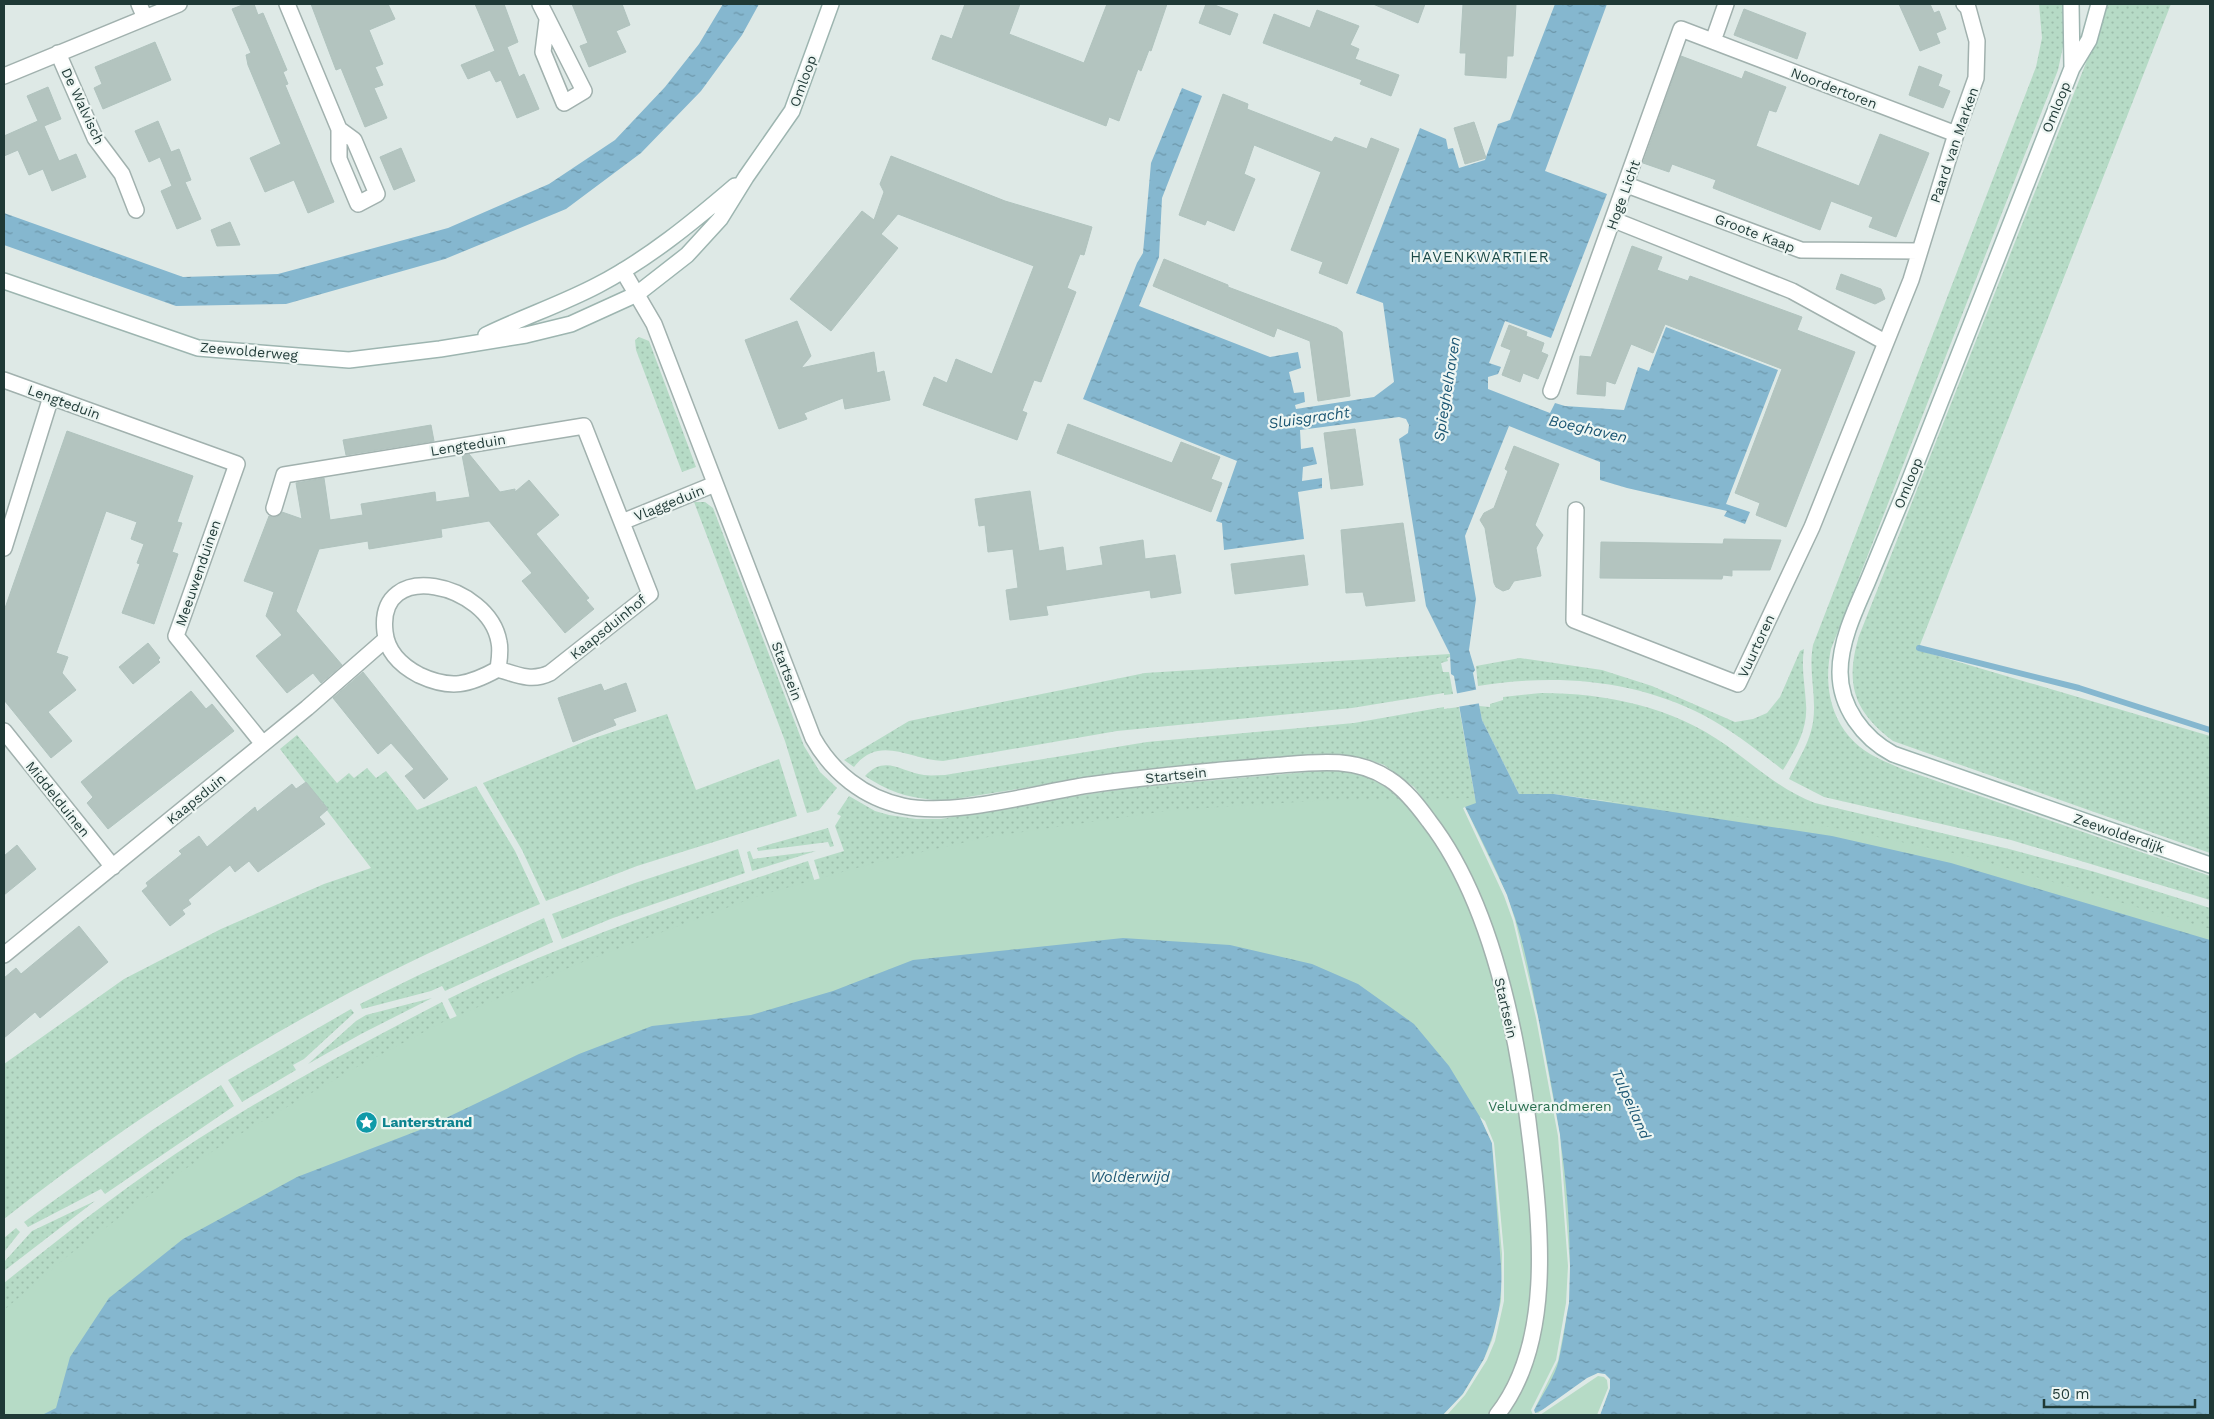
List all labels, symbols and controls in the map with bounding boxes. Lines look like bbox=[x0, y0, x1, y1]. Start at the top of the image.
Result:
street label: Omloop bbox=[786, 53, 820, 109]
street label: Noordertoren bbox=[1789, 64, 1879, 112]
street label: De Walvisch bbox=[58, 65, 108, 147]
street label: Omloop bbox=[2039, 79, 2073, 135]
street label: Paard van Marken bbox=[1927, 85, 1981, 205]
street label: Hoge Licht bbox=[1603, 158, 1643, 232]
street label: Groote Kaap bbox=[1713, 210, 1797, 256]
district label: HAVENKWARTIER bbox=[1410, 248, 1550, 266]
water label: Spieghelhaven bbox=[1430, 335, 1464, 443]
street label: Zeewolderweg bbox=[199, 339, 299, 363]
street label: Lengteduin bbox=[26, 381, 102, 423]
water label: Sluisgracht bbox=[1267, 403, 1352, 433]
water label: Boeghaven bbox=[1547, 411, 1629, 447]
street label: Lengteduin bbox=[429, 431, 507, 459]
street label: Omloop bbox=[1891, 455, 1925, 511]
street label: Vlaggeduin bbox=[632, 482, 706, 524]
street label: Meeuwenduinen bbox=[172, 518, 224, 628]
street label: Kaapsduinhof bbox=[567, 591, 650, 663]
street label: Vuurtoren bbox=[1734, 612, 1778, 680]
street label: Startsein bbox=[768, 639, 806, 703]
street label: Middelduinen bbox=[23, 758, 93, 840]
street label: Startsein bbox=[1144, 764, 1208, 786]
street label: Kaapsduin bbox=[163, 771, 229, 827]
street label: Zeewolderdijk bbox=[2071, 810, 2167, 856]
street label: Startsein bbox=[1491, 976, 1521, 1040]
water label: Tulpeiland bbox=[1608, 1066, 1655, 1143]
park label: Veluwerandmeren bbox=[1488, 1098, 1612, 1114]
place icon: Lanterstrand bbox=[354, 1110, 378, 1134]
place label: Lanterstrand bbox=[382, 1114, 472, 1130]
water label: Wolderwijd bbox=[1090, 1168, 1171, 1186]
scale bar bbox=[2044, 1376, 2195, 1408]
text: 50 m bbox=[2052, 1385, 2089, 1403]

